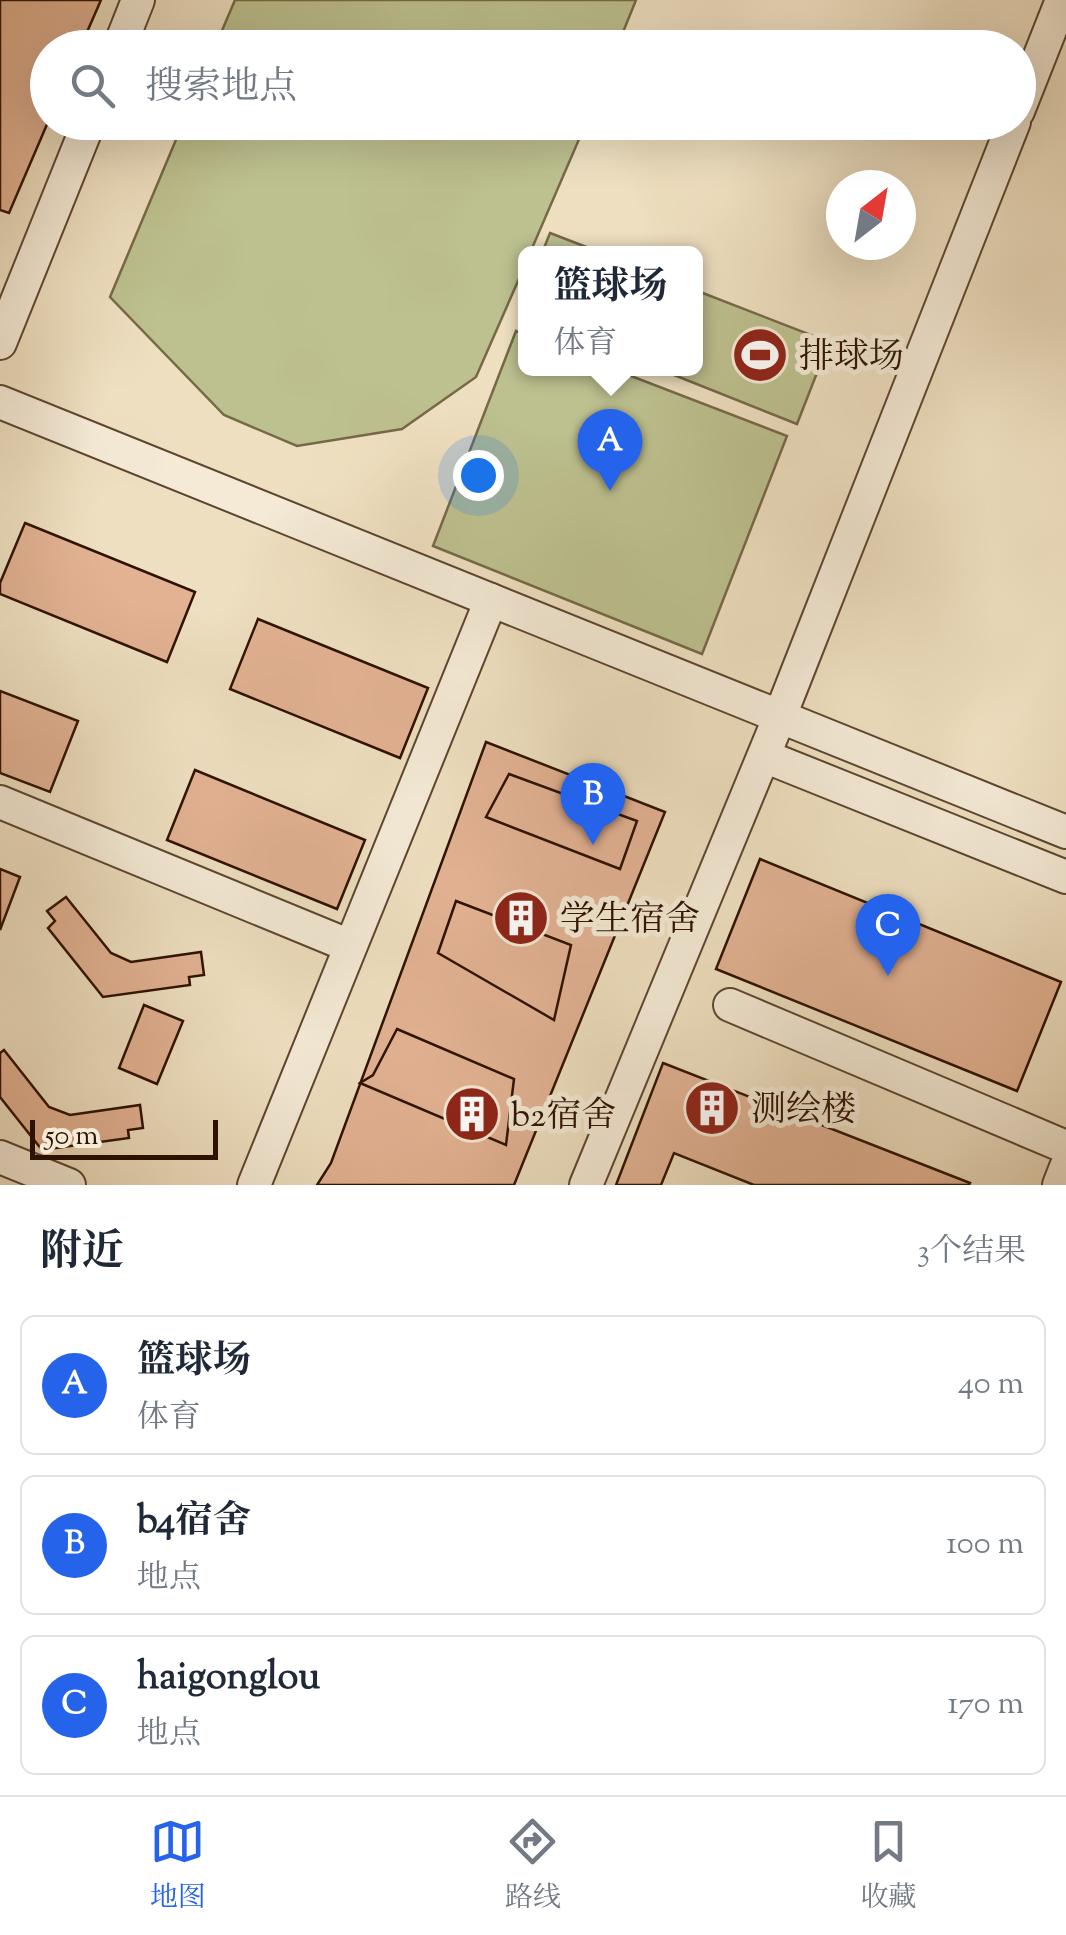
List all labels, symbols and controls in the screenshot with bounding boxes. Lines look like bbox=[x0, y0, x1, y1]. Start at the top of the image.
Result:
search box bbox=[30, 30, 1036, 140]
icon: search bbox=[65, 58, 120, 113]
text: 搜索地点 bbox=[145, 62, 297, 116]
north arrow bbox=[826, 170, 916, 260]
popup bbox=[518, 246, 703, 376]
text: 篮球场 bbox=[553, 262, 668, 316]
text: 体育 bbox=[553, 322, 618, 368]
sports icon: 排球场 bbox=[730, 325, 790, 385]
place label: 排球场 bbox=[799, 333, 904, 384]
pin: A bbox=[578, 408, 642, 491]
your location bbox=[453, 450, 504, 501]
pin: B bbox=[560, 762, 626, 845]
building icon: 学生宿舍 bbox=[491, 888, 551, 948]
pin: C bbox=[856, 894, 920, 976]
place label: 学生宿舍 bbox=[560, 896, 700, 947]
building icon: 测绘楼 bbox=[682, 1078, 742, 1138]
building icon: b2宿舍 bbox=[442, 1084, 502, 1144]
place label: 测绘楼 bbox=[751, 1086, 856, 1137]
place label: b2宿舍 bbox=[511, 1092, 616, 1143]
scale bar bbox=[30, 1115, 218, 1160]
text: 50 m bbox=[45, 1117, 99, 1157]
text: 附近 bbox=[40, 1224, 124, 1284]
text: 3个结果 bbox=[917, 1230, 1026, 1276]
text: 篮球场 bbox=[137, 1336, 251, 1390]
text: A bbox=[62, 1362, 87, 1408]
text: 40 m bbox=[958, 1362, 1024, 1408]
text: 体育 bbox=[137, 1396, 201, 1442]
text: b4宿舍 bbox=[137, 1496, 251, 1550]
text: B bbox=[64, 1522, 85, 1568]
text: 100 m bbox=[946, 1522, 1024, 1568]
text: 地点 bbox=[137, 1556, 201, 1602]
text: haigonglou bbox=[137, 1652, 320, 1706]
text: C bbox=[62, 1682, 87, 1728]
text: 170 m bbox=[947, 1682, 1024, 1728]
text: 地点 bbox=[137, 1712, 201, 1758]
tab: 地图 bbox=[150, 1814, 206, 1919]
tab: 路线 bbox=[505, 1814, 561, 1919]
tab: 收藏 bbox=[860, 1814, 916, 1919]

